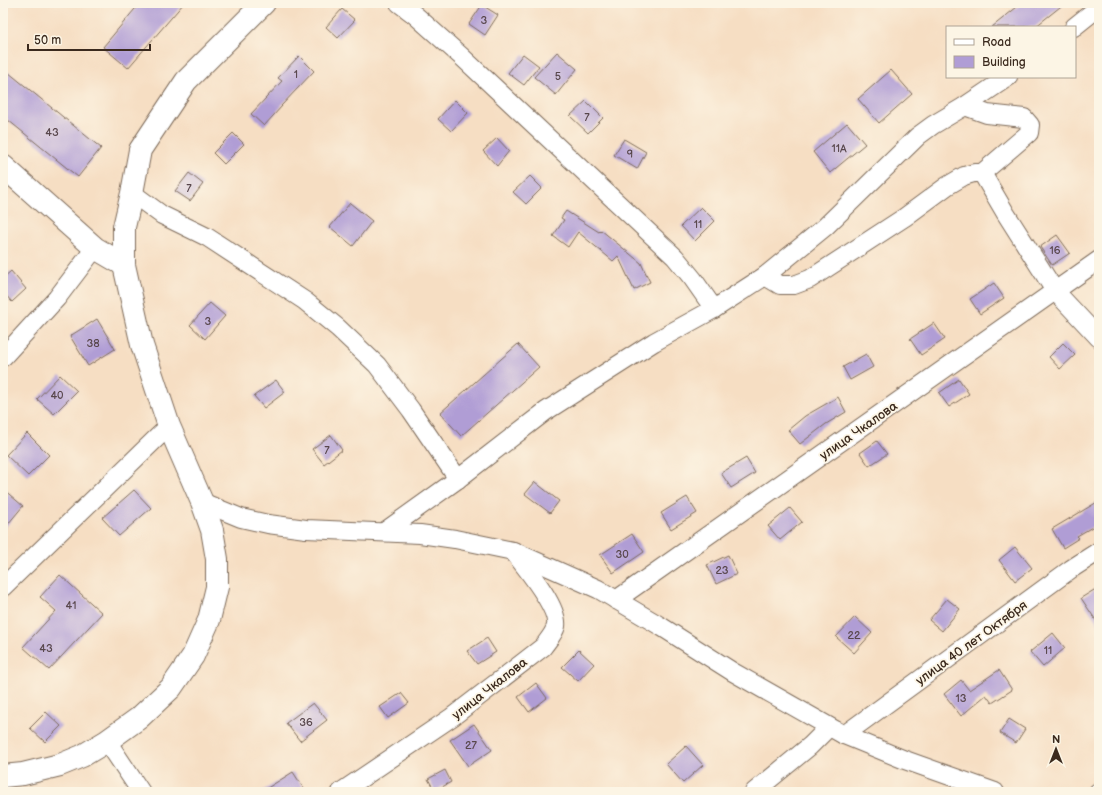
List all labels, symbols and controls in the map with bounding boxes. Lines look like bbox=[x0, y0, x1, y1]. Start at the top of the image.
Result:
house number: 3 bbox=[481, 14, 488, 27]
scale bar bbox=[28, 26, 150, 52]
legend bbox=[946, 26, 1076, 78]
text: 50 m bbox=[34, 33, 61, 48]
text: Road bbox=[982, 35, 1011, 50]
text: Building bbox=[982, 55, 1026, 70]
house number: 1 bbox=[294, 68, 298, 81]
house number: 5 bbox=[555, 70, 561, 83]
house number: 7 bbox=[584, 111, 590, 124]
house number: 43 bbox=[45, 126, 59, 139]
house number: 11А bbox=[831, 142, 847, 155]
house number: 9 bbox=[627, 148, 633, 161]
house number: 7 bbox=[186, 182, 192, 195]
house number: 11 bbox=[694, 218, 702, 231]
house number: 16 bbox=[1050, 244, 1061, 257]
house number: 3 bbox=[205, 315, 212, 328]
house number: 38 bbox=[86, 337, 100, 350]
house number: 40 bbox=[50, 389, 64, 402]
street label: улица Чкалова bbox=[817, 398, 901, 464]
house number: 7 bbox=[324, 444, 330, 457]
house number: 30 bbox=[615, 548, 629, 561]
house number: 23 bbox=[715, 564, 729, 577]
street label: улица 40 лет Октября bbox=[913, 597, 1030, 689]
house number: 41 bbox=[66, 599, 76, 612]
house number: 22 bbox=[848, 629, 861, 642]
house number: 43 bbox=[39, 642, 53, 655]
house number: 11 bbox=[1044, 644, 1052, 657]
street label: улица Чкалова bbox=[449, 654, 531, 723]
house number: 13 bbox=[955, 692, 967, 705]
house number: 36 bbox=[299, 716, 313, 729]
north arrow bbox=[1036, 729, 1076, 769]
text: N bbox=[1052, 733, 1060, 746]
house number: 27 bbox=[465, 739, 478, 752]

